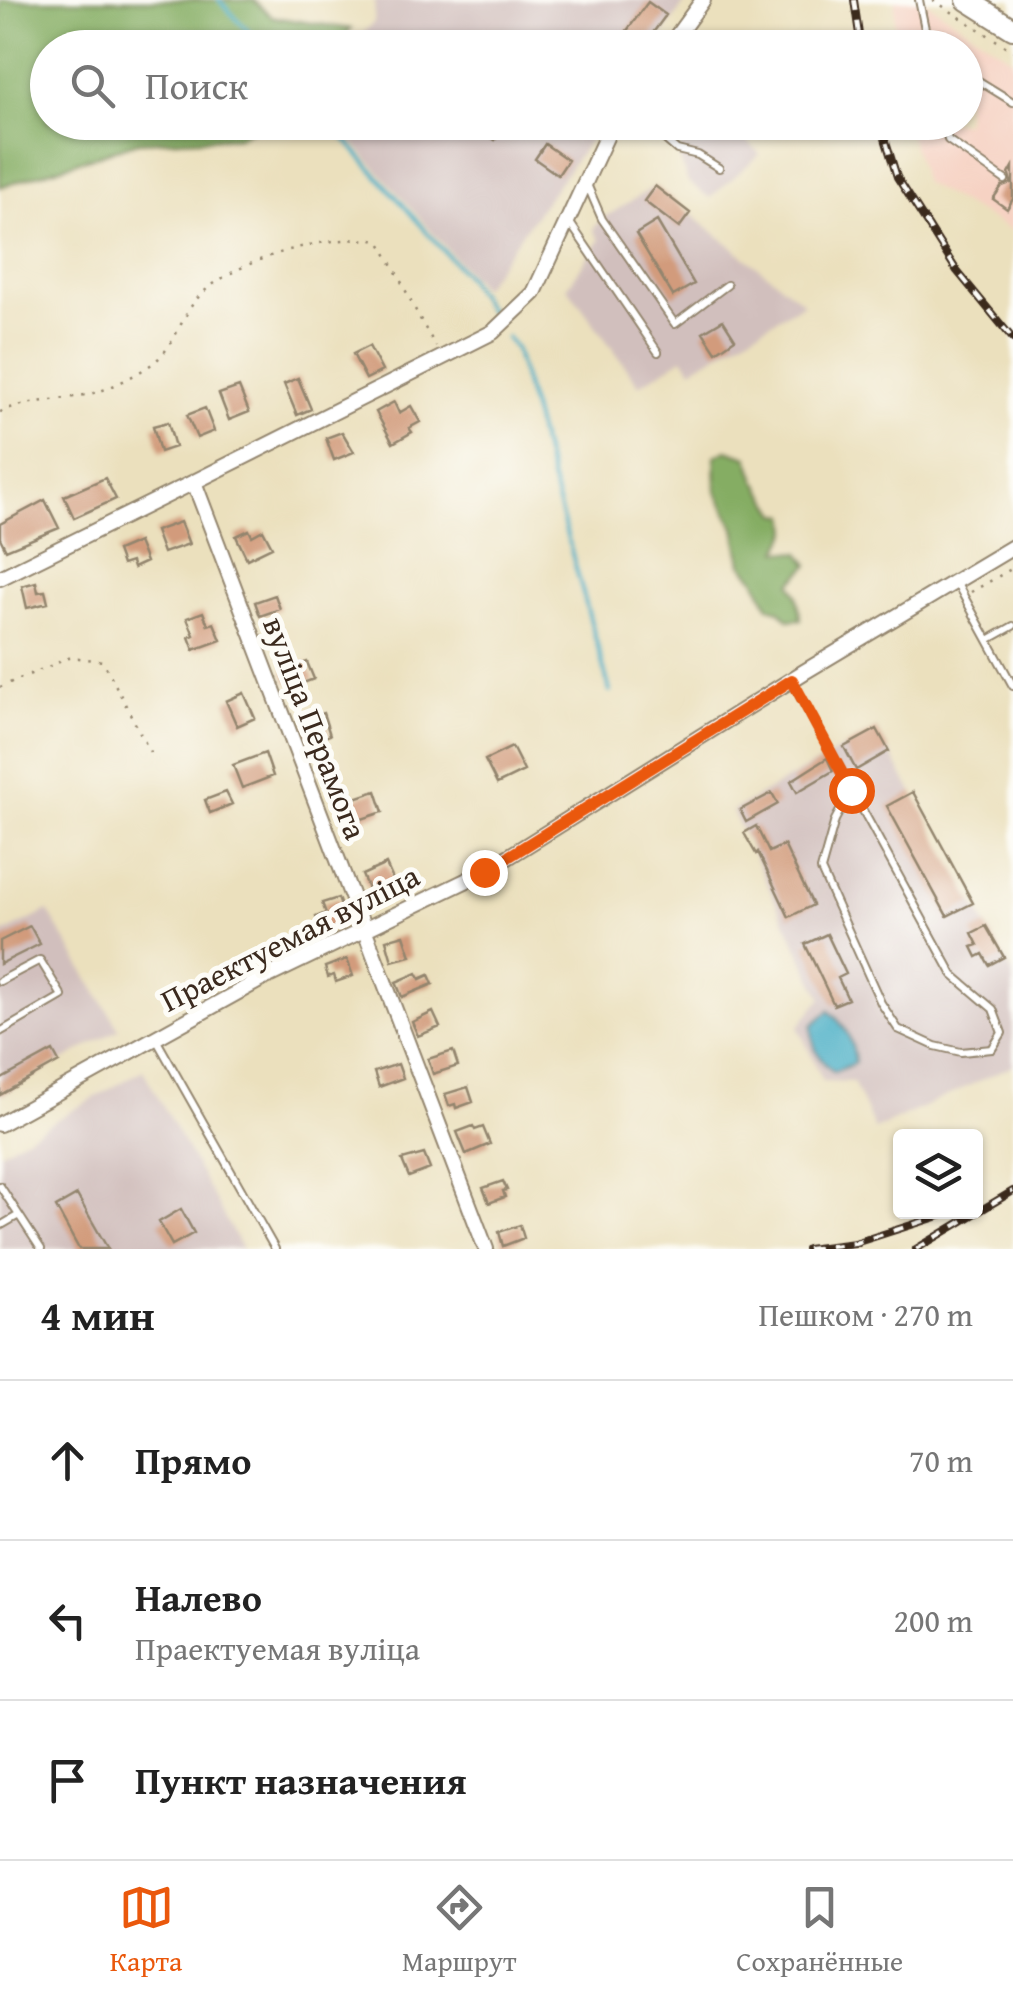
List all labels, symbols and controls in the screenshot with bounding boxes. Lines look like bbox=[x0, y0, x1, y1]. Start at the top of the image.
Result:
search box bbox=[30, 30, 983, 140]
text: Поиск bbox=[145, 57, 248, 113]
icon: search bbox=[65, 58, 120, 113]
street label: вуліца Перамога bbox=[251, 610, 380, 847]
route start bbox=[829, 768, 875, 814]
route end bbox=[462, 850, 508, 896]
street label: Праектуемая вуліца bbox=[152, 852, 428, 1023]
map controls bbox=[893, 1129, 983, 1219]
button: layers bbox=[893, 1129, 983, 1219]
text: 4 мин bbox=[40, 1284, 155, 1345]
text: Пешком · 270 m bbox=[758, 1291, 973, 1338]
text: Прямо bbox=[135, 1432, 251, 1488]
icon: ahead bbox=[40, 1433, 95, 1488]
text: 70 m bbox=[909, 1437, 973, 1484]
text: Налево bbox=[135, 1569, 262, 1625]
icon: left bbox=[40, 1593, 95, 1648]
text: 200 m bbox=[894, 1597, 973, 1644]
text: Праектуемая вуліца bbox=[135, 1625, 420, 1672]
text: Пункт назначения bbox=[135, 1752, 467, 1808]
icon: arrive bbox=[40, 1753, 95, 1808]
tab: Карта bbox=[110, 1880, 182, 1981]
tab: Маршрут bbox=[402, 1880, 517, 1981]
tab: Сохранённые bbox=[736, 1880, 903, 1981]

